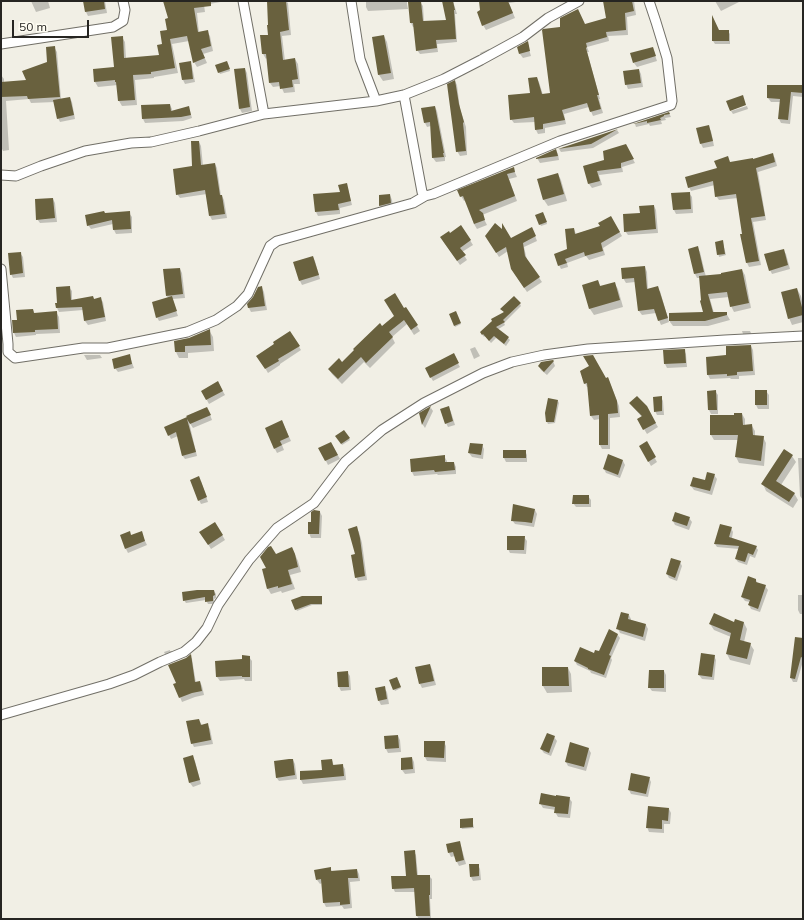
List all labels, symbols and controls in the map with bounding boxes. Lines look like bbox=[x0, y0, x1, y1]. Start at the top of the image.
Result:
scale bar bbox=[14, 12, 91, 38]
text: 50 m bbox=[19, 19, 47, 34]

